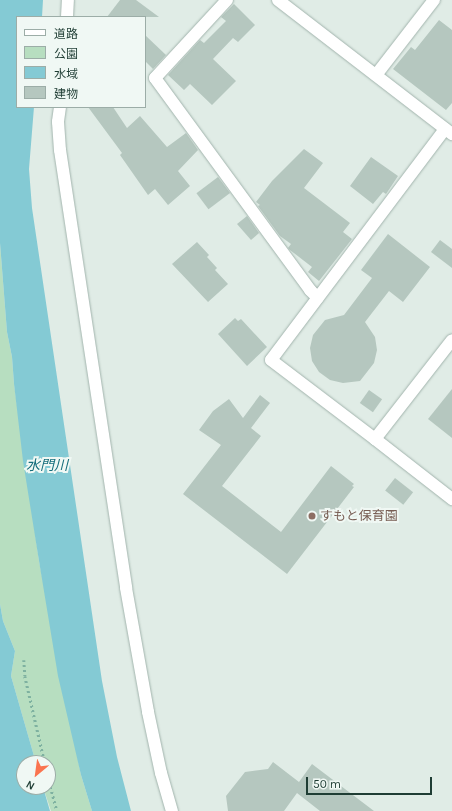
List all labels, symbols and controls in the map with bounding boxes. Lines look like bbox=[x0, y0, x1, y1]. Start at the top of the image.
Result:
legend bbox=[16, 16, 146, 108]
text: 道路 bbox=[54, 27, 78, 41]
text: 公園 bbox=[54, 47, 78, 61]
text: 水域 bbox=[54, 67, 78, 81]
text: 建物 bbox=[54, 87, 78, 101]
water label: 水門川 bbox=[26, 458, 68, 474]
place label: すもと保育園 bbox=[320, 508, 398, 524]
marker: すもと保育園 bbox=[307, 511, 317, 521]
north arrow bbox=[16, 755, 56, 795]
scale bar bbox=[308, 769, 434, 795]
text: N bbox=[24, 777, 37, 793]
text: 50 m bbox=[313, 777, 341, 791]

